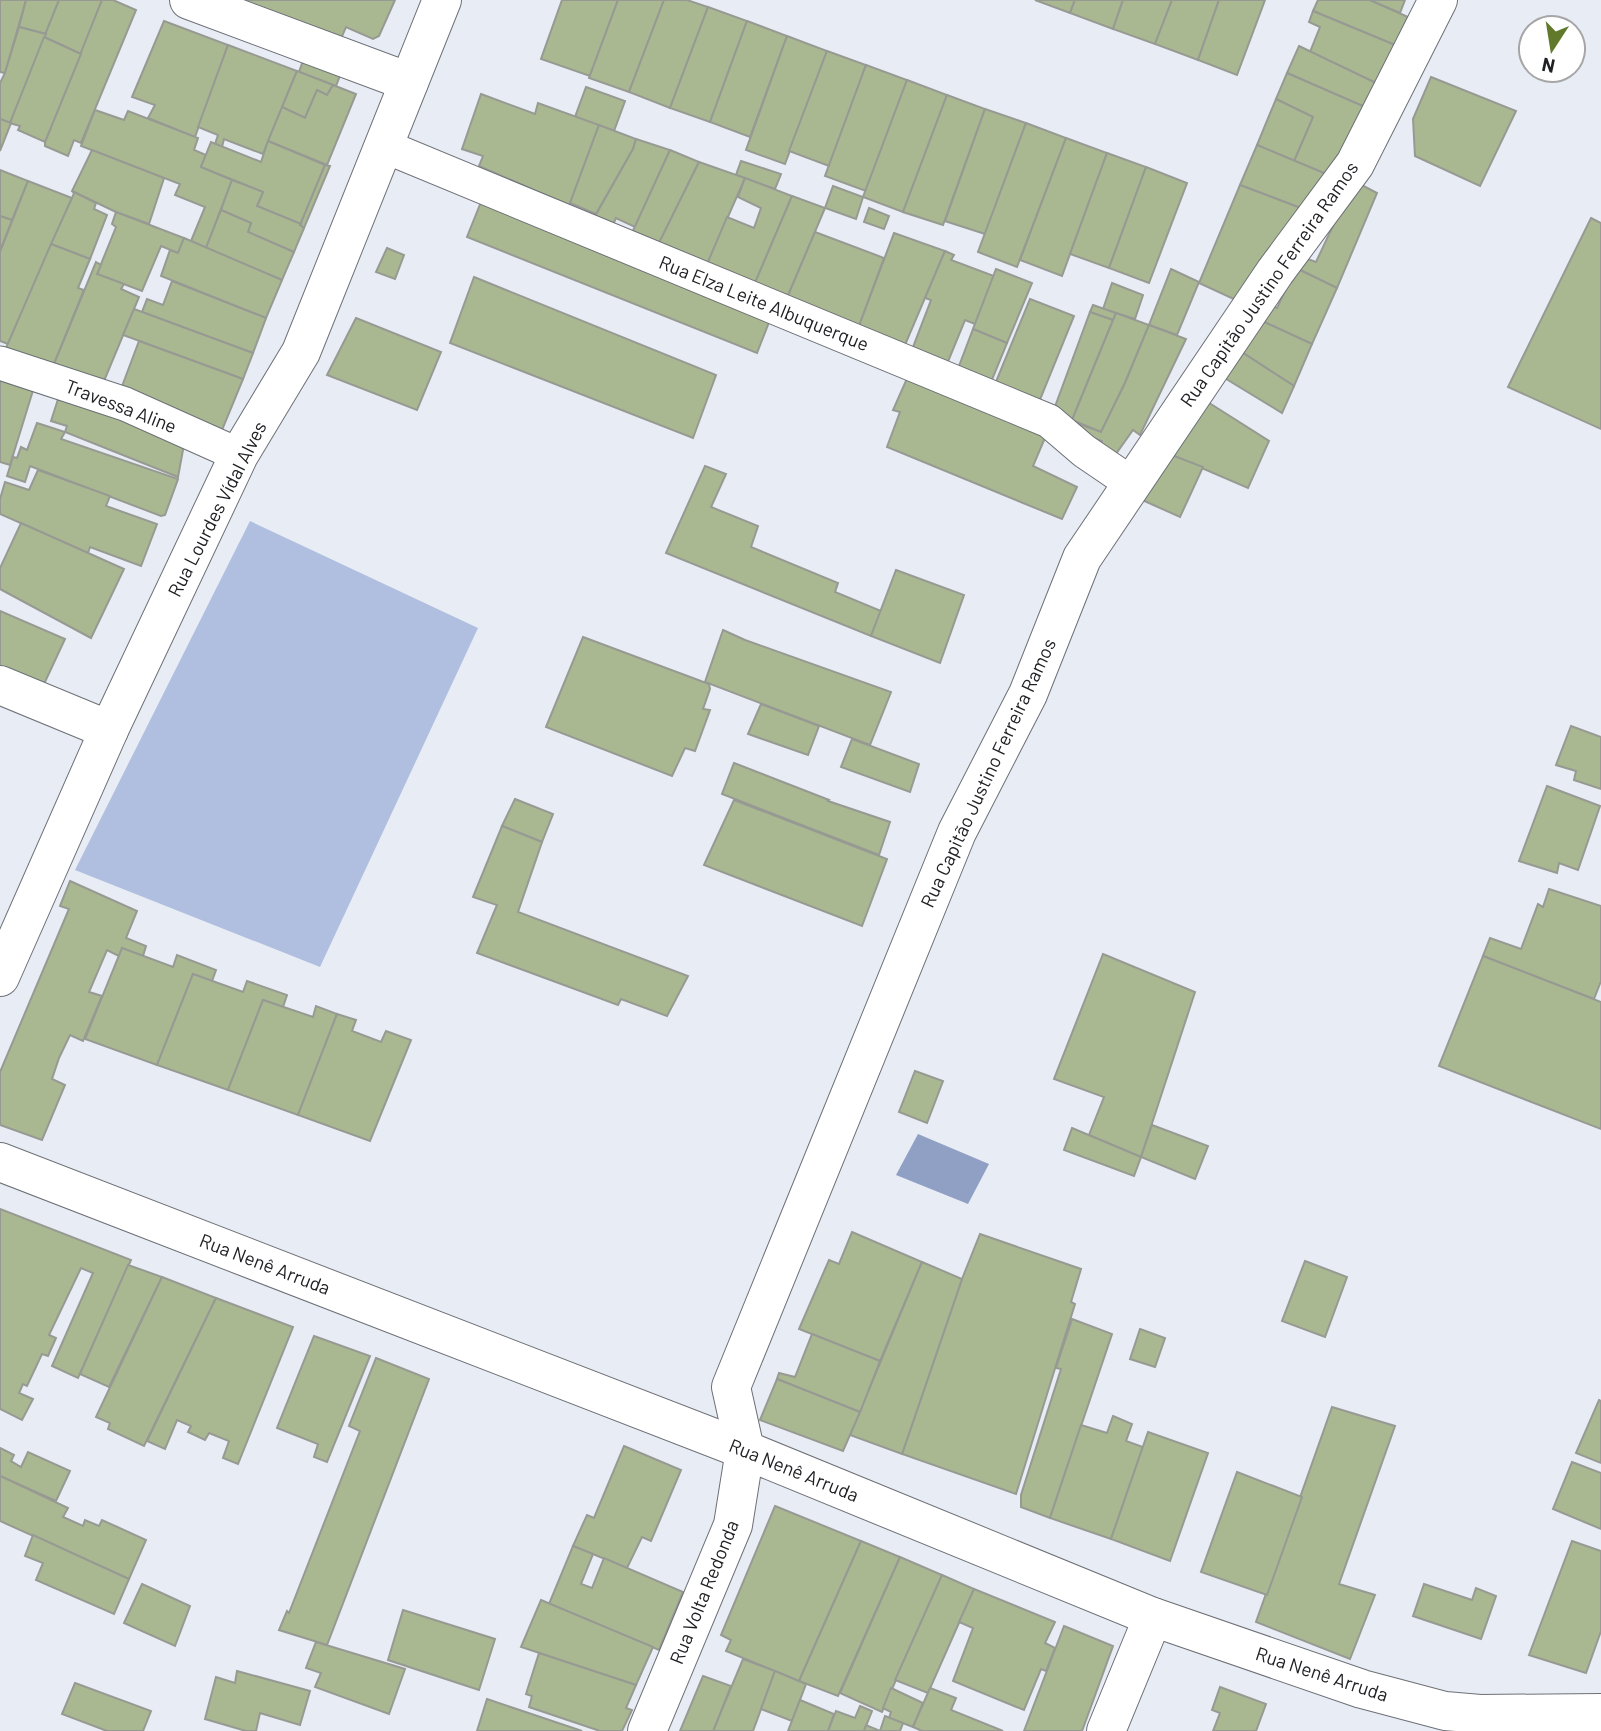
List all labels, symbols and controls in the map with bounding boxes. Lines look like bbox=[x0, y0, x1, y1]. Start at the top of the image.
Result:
north arrow bbox=[1517, 14, 1587, 84]
text: N bbox=[1540, 54, 1557, 79]
street label: Rua Capitão Justino Ferreira Ramos bbox=[1175, 157, 1362, 411]
street label: Rua Elza Leite Albuquerque bbox=[656, 250, 872, 355]
street label: Travessa Aline bbox=[62, 374, 180, 437]
street label: Rua Lourdes Vídal Alves bbox=[162, 417, 271, 600]
street label: Rua Capitão Justino Ferreira Ramos bbox=[915, 635, 1060, 911]
street label: Rua Nenê Arruda bbox=[197, 1228, 334, 1299]
street label: Rua Nenê Arruda bbox=[726, 1433, 862, 1506]
street label: Rua Volta Redonda bbox=[664, 1516, 743, 1667]
street label: Rua Nenê Arruda bbox=[1253, 1641, 1391, 1706]

